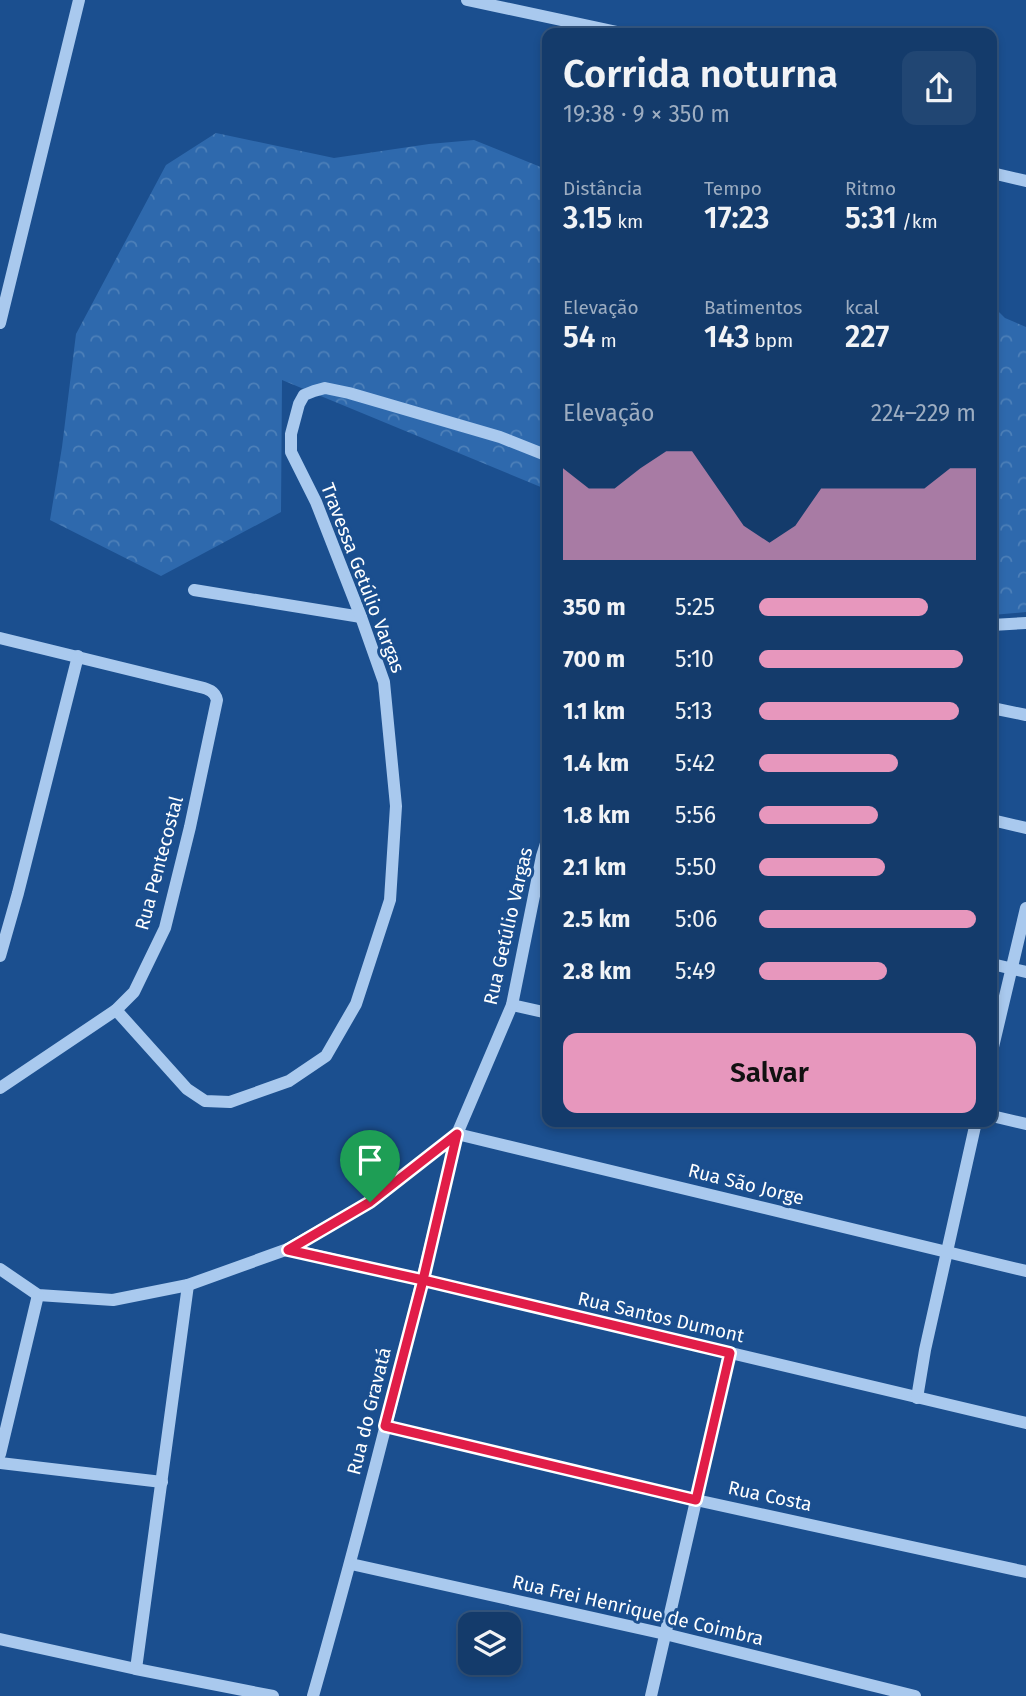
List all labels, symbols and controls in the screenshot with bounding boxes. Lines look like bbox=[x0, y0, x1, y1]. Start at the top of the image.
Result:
text: Corrida noturna bbox=[563, 51, 838, 97]
button: share bbox=[902, 51, 976, 125]
text: 19:38 · 9 × 350 m bbox=[563, 100, 730, 128]
text: Distância bbox=[563, 177, 642, 200]
text: Tempo bbox=[704, 177, 762, 200]
text: Ritmo bbox=[845, 177, 896, 200]
text: 3.15 bbox=[563, 200, 612, 236]
text: 17:23 bbox=[704, 200, 769, 236]
text: 5:31 bbox=[845, 200, 897, 236]
text: km bbox=[612, 210, 643, 233]
text: /km bbox=[897, 210, 938, 233]
text: Elevação bbox=[563, 296, 639, 319]
text: Batimentos bbox=[704, 296, 802, 319]
text: kcal bbox=[845, 296, 879, 319]
text: 54 bbox=[563, 319, 596, 355]
text: 143 bbox=[704, 319, 749, 355]
text: 227 bbox=[845, 319, 889, 355]
text: m bbox=[596, 329, 617, 352]
text: bpm bbox=[749, 329, 793, 352]
text: Elevação bbox=[563, 399, 654, 427]
text: 224–229 m bbox=[871, 399, 976, 427]
street label: Travessa Getúlio Vargas bbox=[316, 480, 410, 676]
text: 350 m bbox=[563, 593, 626, 621]
text: 5:25 bbox=[675, 593, 715, 621]
text: 700 m bbox=[563, 645, 625, 673]
text: 5:10 bbox=[675, 645, 714, 673]
text: 1.1 km bbox=[563, 697, 625, 725]
text: 5:13 bbox=[675, 697, 713, 725]
text: 1.4 km bbox=[563, 749, 629, 777]
text: 5:42 bbox=[675, 749, 715, 777]
street label: Rua Pentecostal bbox=[130, 793, 188, 933]
text: 1.8 km bbox=[563, 801, 630, 829]
text: 5:56 bbox=[675, 801, 716, 829]
street label: Rua Getúlio Vargas bbox=[479, 845, 537, 1007]
text: 2.1 km bbox=[563, 853, 626, 881]
text: 5:50 bbox=[675, 853, 717, 881]
text: 2.5 km bbox=[563, 905, 631, 933]
text: 5:06 bbox=[675, 905, 717, 933]
text: 2.8 km bbox=[563, 957, 631, 985]
text: 5:49 bbox=[675, 957, 716, 985]
button: Salvar bbox=[563, 1033, 976, 1113]
pin bbox=[340, 1130, 400, 1202]
icon: arrive bbox=[351, 1141, 389, 1179]
street label: Rua São Jorge bbox=[686, 1158, 806, 1210]
street label: Rua Santos Dumont bbox=[576, 1287, 747, 1347]
street label: Rua do Gravatá bbox=[342, 1345, 396, 1477]
street label: Rua Costa bbox=[726, 1476, 814, 1516]
street label: Rua Frei Henrique de Coimbra bbox=[510, 1570, 766, 1650]
map controls bbox=[458, 1612, 521, 1675]
button: layers bbox=[458, 1612, 521, 1675]

